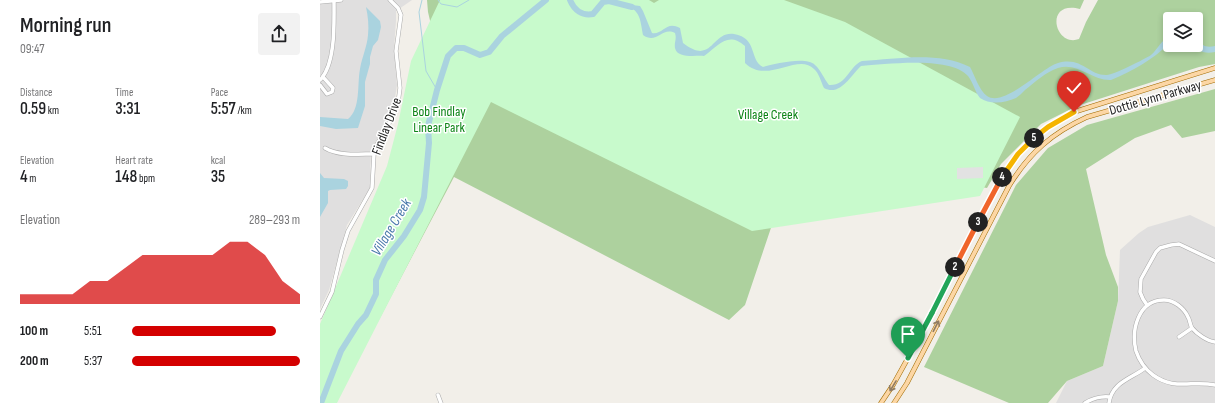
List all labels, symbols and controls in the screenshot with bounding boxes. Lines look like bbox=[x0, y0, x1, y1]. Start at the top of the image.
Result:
text: Morning run bbox=[20, 12, 111, 39]
map controls bbox=[1163, 12, 1203, 52]
button: layers bbox=[1163, 12, 1203, 52]
button: share bbox=[258, 13, 300, 55]
text: 09:47 bbox=[20, 41, 45, 57]
pin bbox=[1057, 71, 1091, 112]
street label: Dottie Lynn Parkway bbox=[1107, 76, 1204, 119]
icon: check bbox=[1063, 77, 1085, 99]
text: Distance bbox=[20, 86, 52, 99]
text: Time bbox=[115, 86, 133, 99]
text: Pace bbox=[211, 86, 228, 99]
street label: Findlay Drive bbox=[368, 95, 405, 157]
text: 0.59 bbox=[20, 99, 46, 119]
text: 3:31 bbox=[115, 99, 140, 119]
text: 5:57 bbox=[211, 99, 236, 119]
park label: Bob Findlay Linear Park bbox=[412, 103, 466, 136]
text: km bbox=[46, 104, 59, 117]
text: /km bbox=[236, 104, 252, 117]
park label: Village Creek bbox=[738, 106, 799, 123]
pin: 5 bbox=[1024, 128, 1044, 148]
text: 5 bbox=[1032, 131, 1036, 144]
text: Elevation bbox=[20, 154, 54, 167]
text: Heart rate bbox=[115, 154, 153, 167]
text: kcal bbox=[211, 154, 225, 167]
text: 4 bbox=[20, 167, 28, 187]
text: 148 bbox=[115, 167, 137, 187]
text: 35 bbox=[211, 167, 225, 187]
pin: 4 bbox=[992, 167, 1012, 187]
text: 4 bbox=[999, 170, 1005, 183]
text: m bbox=[28, 172, 36, 185]
text: bpm bbox=[137, 172, 155, 185]
water label: Village Creek bbox=[367, 195, 416, 259]
text: Elevation bbox=[20, 212, 60, 228]
text: 289–293 m bbox=[249, 212, 300, 228]
pin: 3 bbox=[968, 212, 988, 232]
text: 3 bbox=[976, 215, 980, 228]
pin: 2 bbox=[945, 257, 965, 277]
text: 2 bbox=[953, 260, 957, 273]
pin bbox=[891, 317, 925, 358]
one-way arrow bbox=[933, 320, 941, 332]
text: 100 m bbox=[20, 323, 48, 339]
text: 5:51 bbox=[84, 323, 101, 339]
icon: arrive bbox=[897, 323, 919, 345]
text: 200 m bbox=[20, 353, 49, 369]
text: 5:37 bbox=[84, 353, 102, 369]
one-way arrow bbox=[888, 380, 896, 392]

